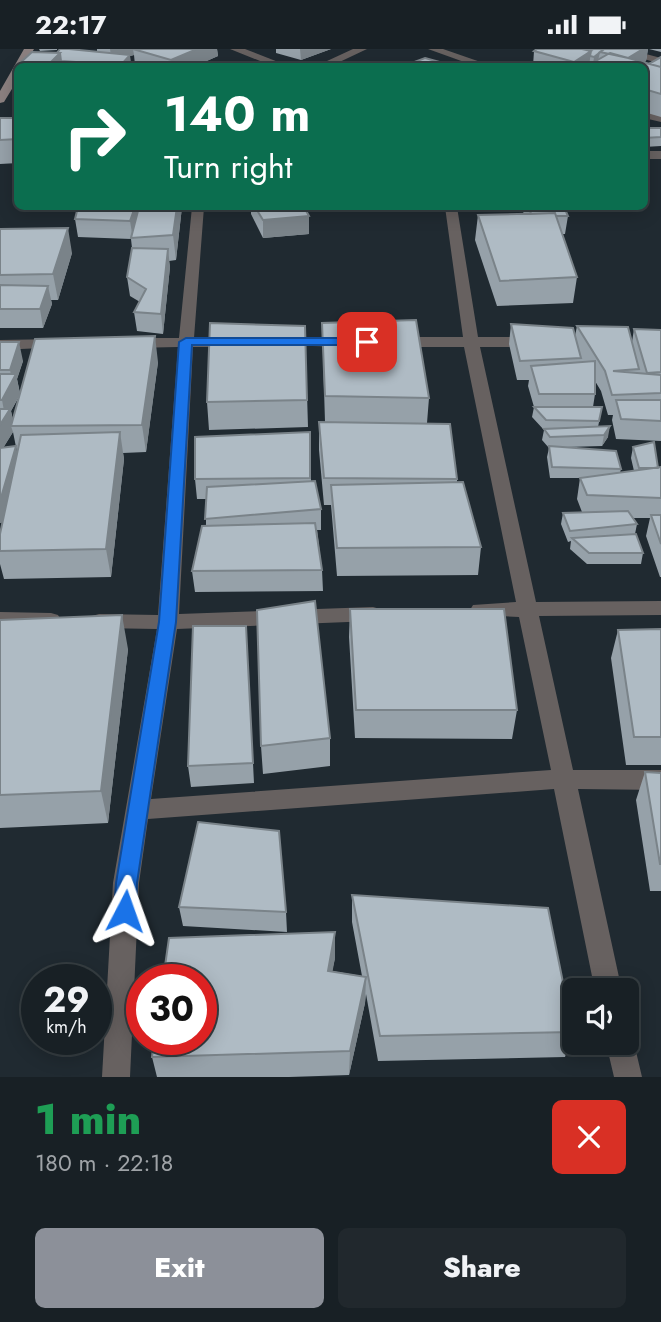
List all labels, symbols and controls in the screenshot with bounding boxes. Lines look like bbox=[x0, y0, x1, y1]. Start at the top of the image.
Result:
text: 22:17 bbox=[35, 6, 106, 44]
text: 140 m bbox=[164, 79, 310, 149]
icon: right bbox=[49, 91, 140, 182]
text: Turn right bbox=[164, 144, 293, 190]
pin bbox=[337, 312, 397, 372]
icon: arrive bbox=[348, 323, 386, 361]
position arrow bbox=[88, 874, 162, 948]
speed limit sign: 30 bbox=[126, 964, 217, 1055]
text: 29 bbox=[43, 975, 90, 1025]
map controls bbox=[562, 978, 639, 1055]
button: sound bbox=[562, 978, 639, 1055]
text: km/h bbox=[46, 1014, 87, 1040]
text: 1 min bbox=[35, 1089, 141, 1150]
button: close bbox=[552, 1100, 626, 1174]
text: 180 m · 22:18 bbox=[35, 1146, 173, 1180]
button: Exit bbox=[35, 1228, 324, 1308]
button: Share bbox=[338, 1228, 626, 1308]

